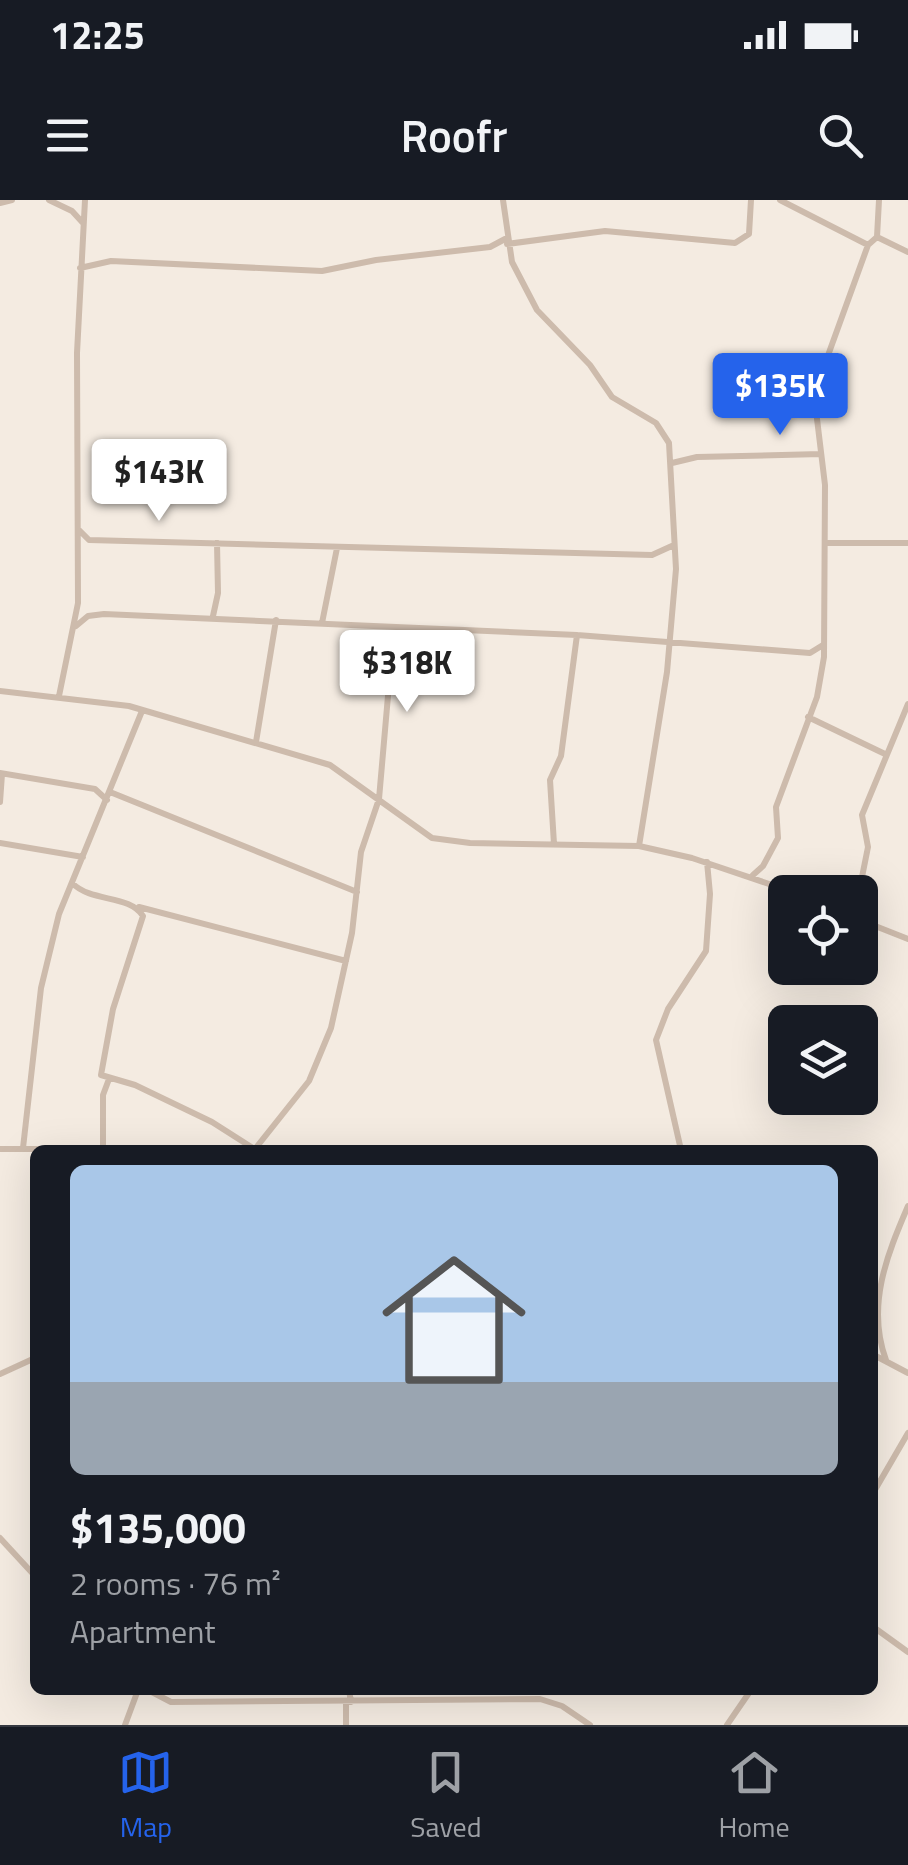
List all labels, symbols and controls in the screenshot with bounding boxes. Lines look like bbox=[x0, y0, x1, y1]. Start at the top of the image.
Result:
text: 12:25 bbox=[50, 6, 145, 64]
text: Roofr bbox=[401, 101, 507, 169]
icon: menu bbox=[40, 108, 95, 163]
icon: search bbox=[813, 108, 868, 163]
pin: $135K bbox=[710, 353, 850, 438]
text: $135K bbox=[735, 361, 825, 409]
pin: $143K bbox=[89, 439, 229, 524]
text: $143K bbox=[114, 447, 204, 495]
pin: $318K bbox=[337, 630, 477, 715]
text: $318K bbox=[362, 638, 452, 686]
map controls bbox=[768, 875, 878, 1115]
button: locate bbox=[768, 875, 878, 985]
button: layers bbox=[768, 1005, 878, 1115]
icon: home bbox=[364, 1230, 544, 1410]
text: $135,000 bbox=[70, 1495, 246, 1559]
text: 2 rooms · 76 m² bbox=[70, 1559, 281, 1607]
text: Apartment bbox=[70, 1607, 216, 1655]
tab: Map bbox=[118, 1745, 173, 1848]
tab: Saved bbox=[410, 1745, 482, 1848]
tab: Home bbox=[718, 1745, 790, 1848]

